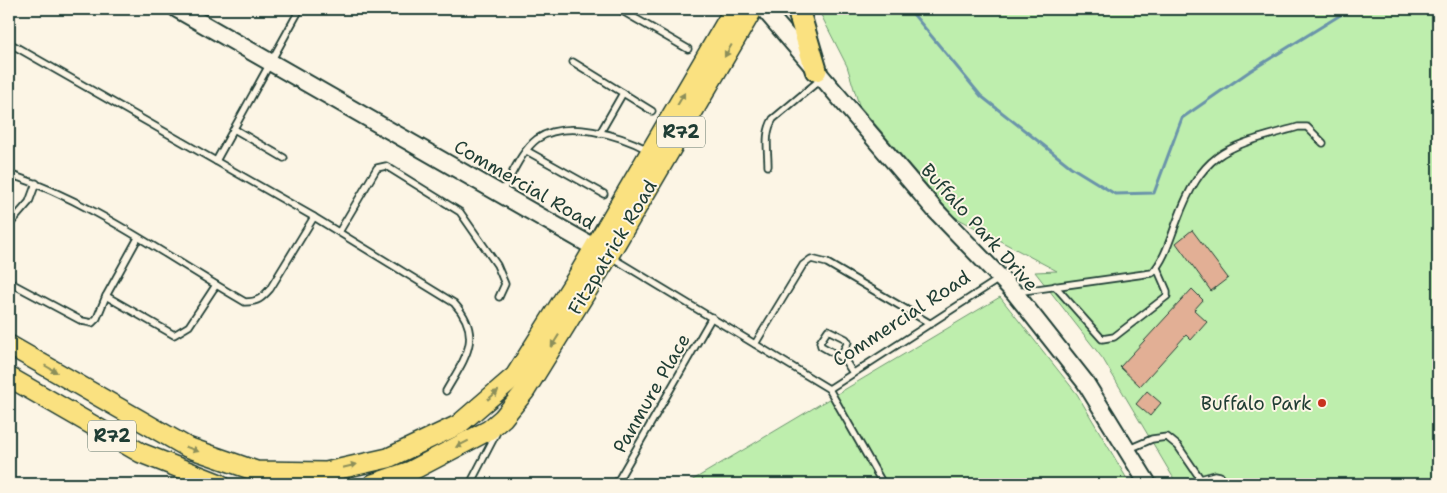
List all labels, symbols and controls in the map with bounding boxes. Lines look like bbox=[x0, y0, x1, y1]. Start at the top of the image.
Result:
one-way arrow bbox=[724, 44, 733, 57]
one-way arrow bbox=[677, 92, 685, 107]
road number: R72 bbox=[657, 116, 705, 148]
street label: Commercial Road bbox=[449, 134, 600, 235]
street label: Buffalo Park Drive bbox=[915, 158, 1044, 297]
street label: Fitzpatrick Road bbox=[562, 175, 663, 319]
street label: Commercial Road bbox=[828, 265, 975, 372]
street label: Panmure Place bbox=[607, 329, 696, 458]
one-way arrow bbox=[550, 335, 560, 348]
one-way arrow bbox=[44, 365, 58, 373]
one-way arrow bbox=[487, 389, 500, 400]
place label: Buffalo Park bbox=[1201, 391, 1312, 416]
marker: Buffalo Park bbox=[1316, 397, 1328, 409]
road number: R72 bbox=[88, 421, 136, 452]
one-way arrow bbox=[455, 440, 469, 448]
one-way arrow bbox=[185, 445, 200, 453]
one-way arrow bbox=[343, 462, 359, 470]

